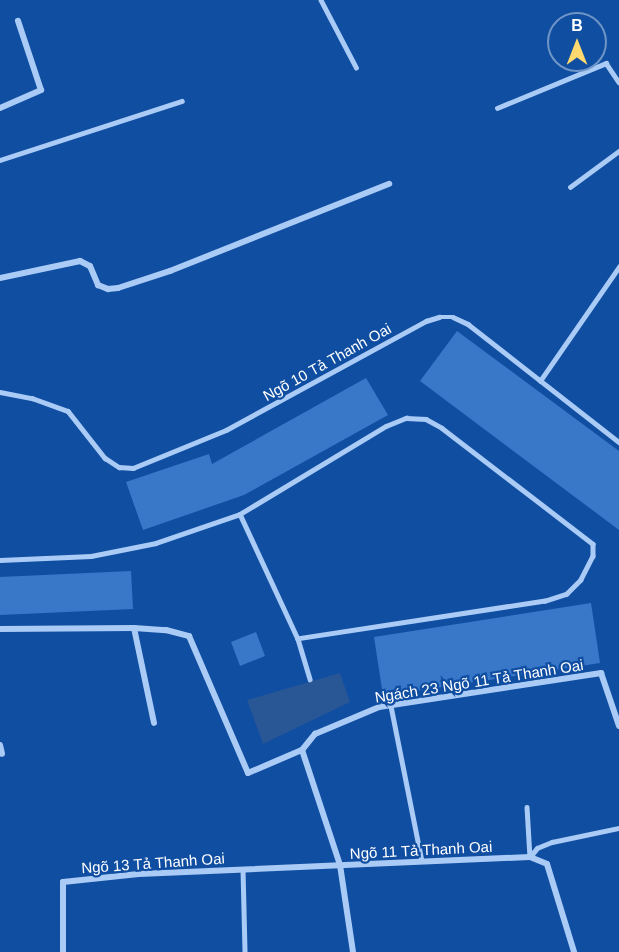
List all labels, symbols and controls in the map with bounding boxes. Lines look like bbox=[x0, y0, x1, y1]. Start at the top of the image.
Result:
north arrow bbox=[547, 12, 607, 72]
text: B bbox=[571, 17, 583, 34]
street label: Ngõ 10 Tả Thanh Oai bbox=[260, 319, 394, 405]
street label: Ngách 23 Ngõ 11 Tả Thanh Oai bbox=[373, 656, 585, 706]
street label: Ngõ 11 Tả Thanh Oai bbox=[349, 837, 493, 863]
street label: Ngõ 13 Tả Thanh Oai bbox=[80, 849, 226, 877]

